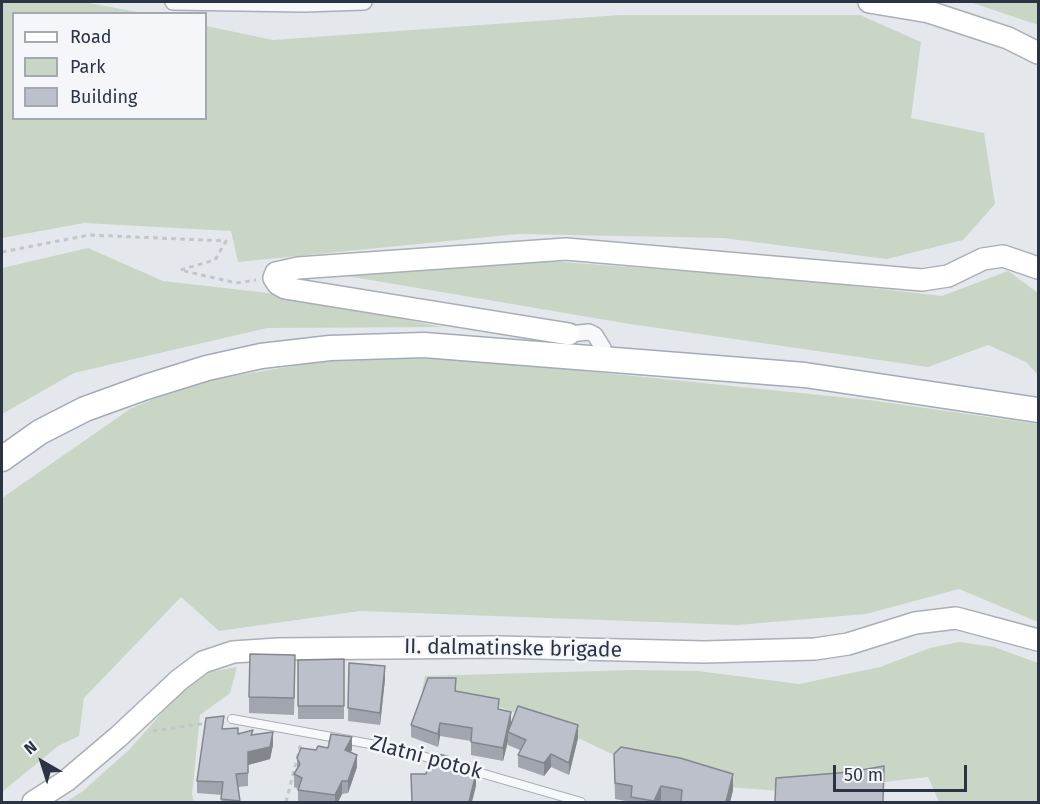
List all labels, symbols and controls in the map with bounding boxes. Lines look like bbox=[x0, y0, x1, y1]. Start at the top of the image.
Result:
legend bbox=[12, 12, 207, 120]
text: Road bbox=[70, 26, 112, 48]
text: Park bbox=[70, 56, 105, 78]
text: Building bbox=[70, 86, 137, 108]
street label: II. dalmatinske brigade bbox=[404, 634, 622, 664]
street label: Zlatni potok bbox=[367, 731, 485, 785]
north arrow bbox=[12, 732, 72, 792]
text: N bbox=[20, 737, 40, 758]
scale bar bbox=[836, 753, 970, 791]
text: 50 m bbox=[844, 764, 883, 786]

